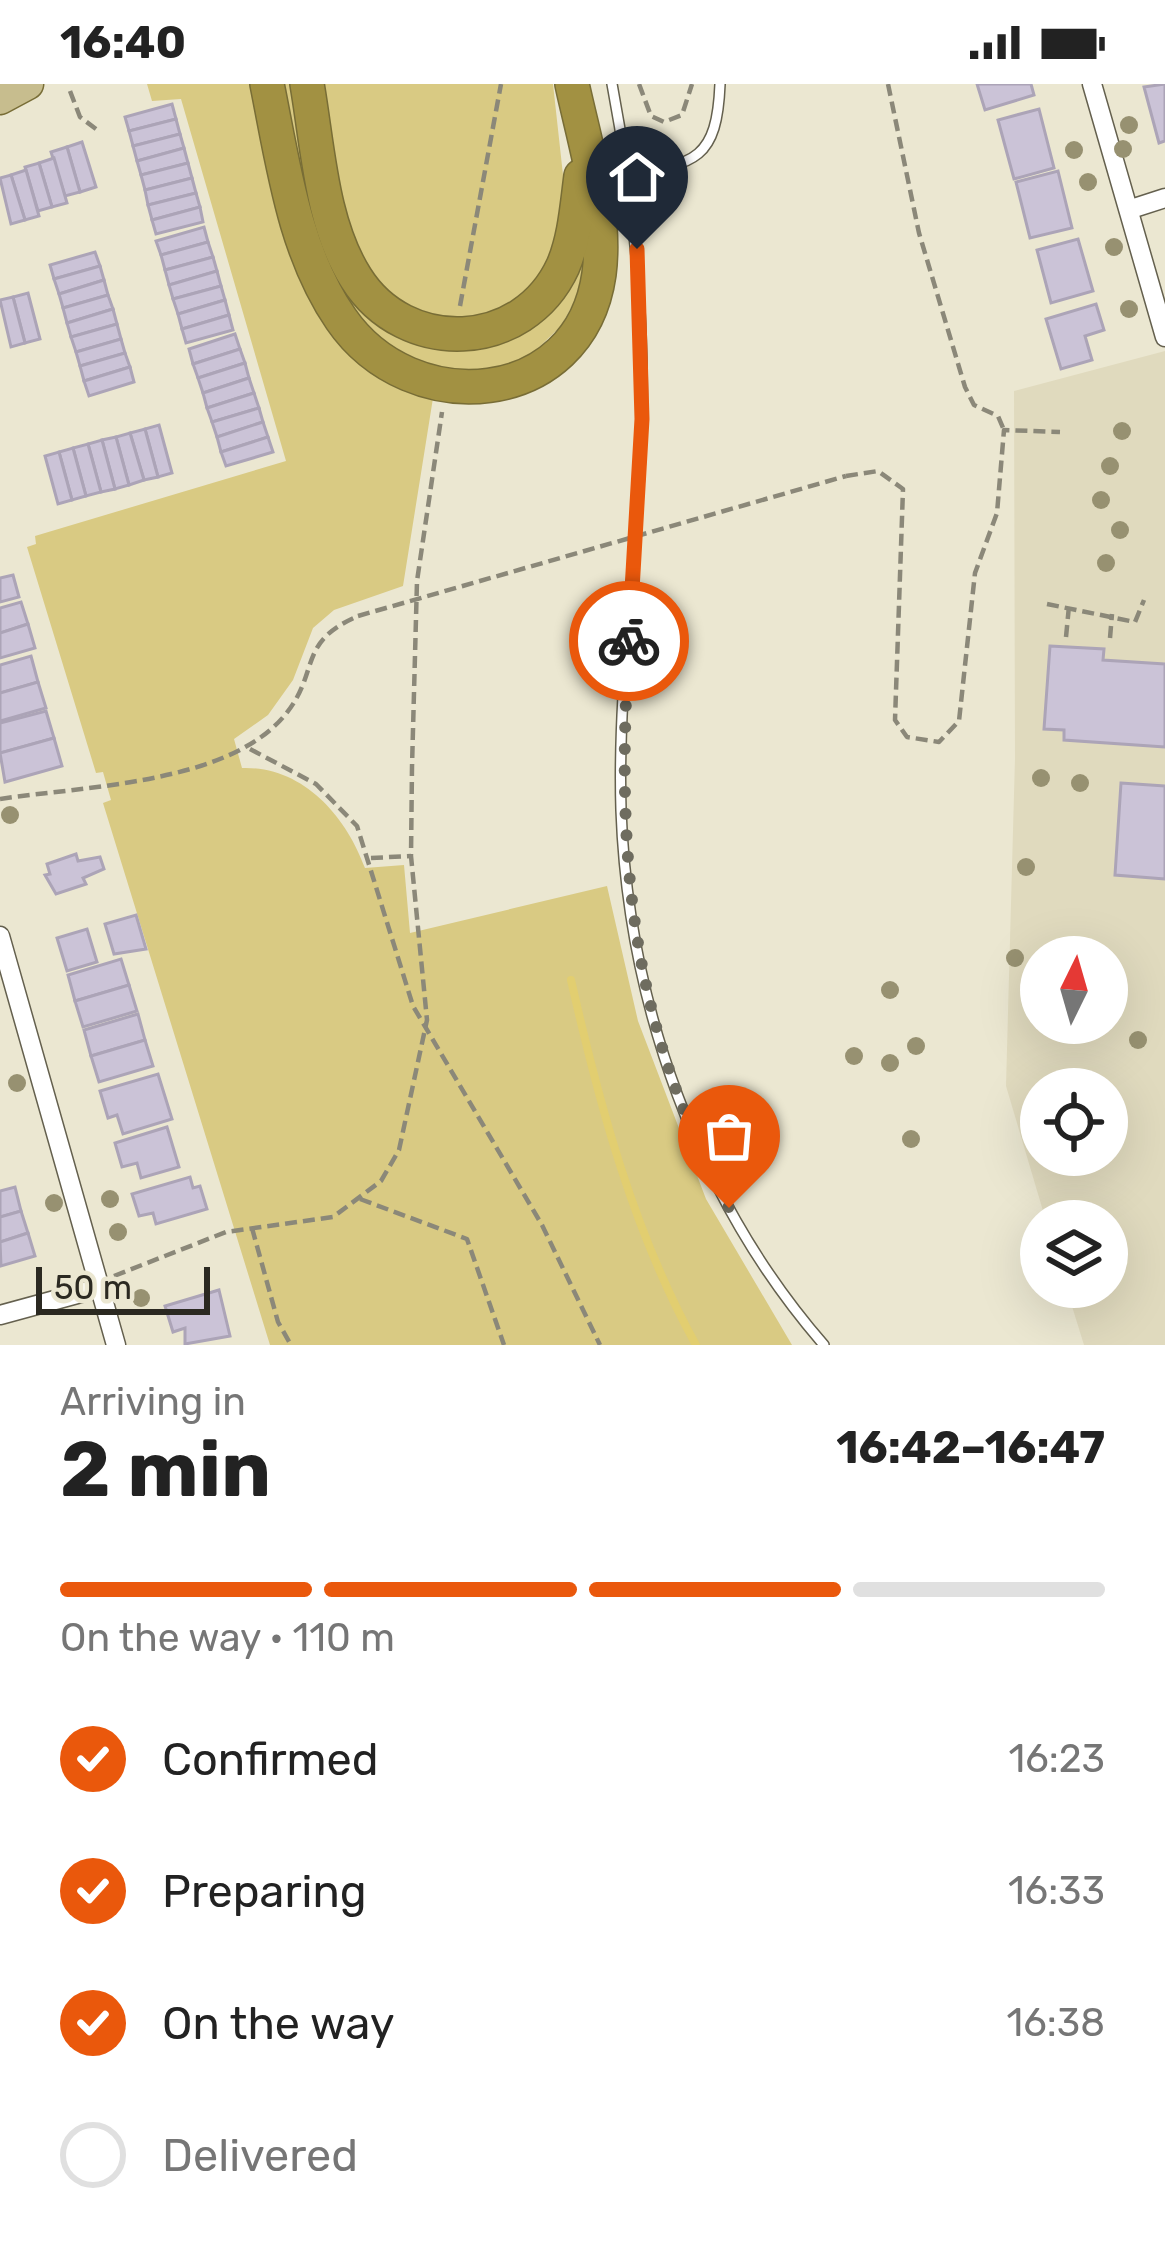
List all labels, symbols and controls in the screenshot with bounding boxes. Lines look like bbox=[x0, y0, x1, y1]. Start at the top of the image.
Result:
text: 16:40 bbox=[60, 16, 186, 69]
pin bbox=[586, 126, 688, 249]
icon: home bbox=[604, 144, 670, 210]
courier bbox=[569, 581, 689, 701]
icon: bike bbox=[596, 608, 662, 674]
north arrow bbox=[1020, 936, 1128, 1044]
map controls bbox=[1020, 936, 1128, 1308]
button: locate bbox=[1020, 1068, 1128, 1176]
pin bbox=[678, 1085, 780, 1208]
icon: bag bbox=[696, 1103, 762, 1169]
button: layers bbox=[1020, 1200, 1128, 1308]
scale bar bbox=[36, 1261, 210, 1314]
text: 50 m bbox=[54, 1268, 132, 1307]
text: Arriving in bbox=[60, 1379, 246, 1425]
text: 16:42–16:47 bbox=[836, 1421, 1105, 1474]
text: 2 min bbox=[60, 1423, 271, 1516]
text: On the way · 110 m bbox=[60, 1615, 395, 1661]
icon: check bbox=[60, 1726, 126, 1792]
text: Confirmed bbox=[162, 1733, 379, 1786]
text: 16:23 bbox=[1008, 1736, 1105, 1782]
icon: check bbox=[60, 1858, 126, 1924]
text: Preparing bbox=[162, 1865, 367, 1918]
text: 16:33 bbox=[1008, 1868, 1105, 1914]
icon: check bbox=[60, 1990, 126, 2056]
text: On the way bbox=[162, 1997, 395, 2050]
text: 16:38 bbox=[1007, 2000, 1105, 2046]
text: Delivered bbox=[162, 2129, 358, 2182]

